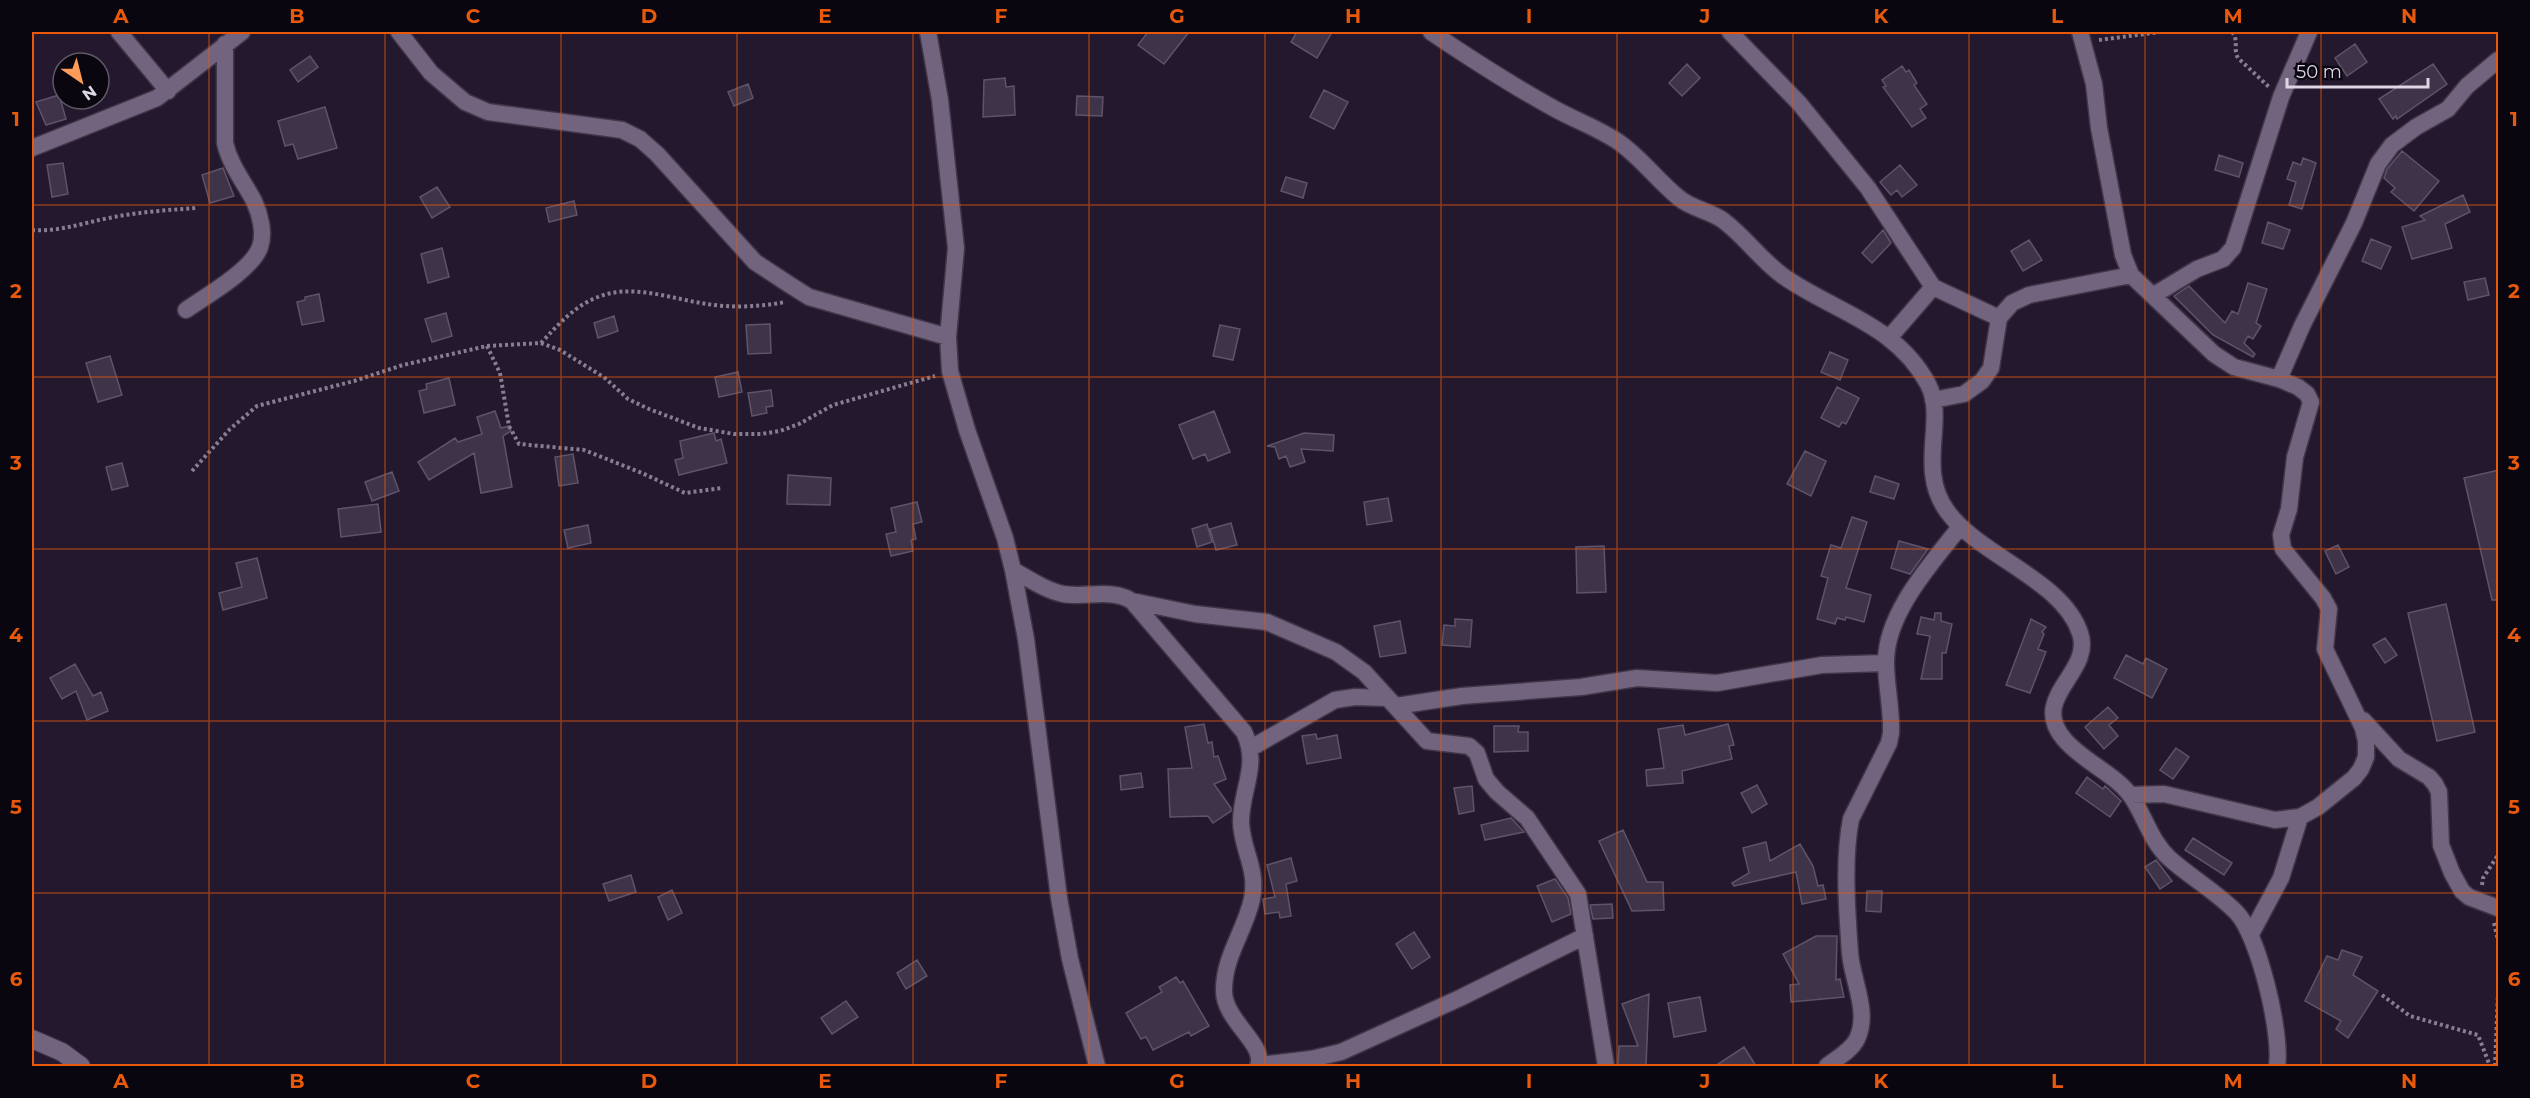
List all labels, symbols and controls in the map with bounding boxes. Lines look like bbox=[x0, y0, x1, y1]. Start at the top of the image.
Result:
text: A bbox=[112, 4, 129, 28]
text: B bbox=[289, 4, 305, 28]
text: C bbox=[466, 4, 481, 28]
text: D bbox=[641, 4, 657, 28]
text: E bbox=[818, 4, 832, 28]
text: F bbox=[995, 4, 1008, 28]
text: G bbox=[1169, 4, 1185, 28]
text: H bbox=[1345, 4, 1361, 28]
text: I bbox=[1526, 4, 1532, 28]
text: J bbox=[1699, 4, 1710, 28]
text: K bbox=[1874, 4, 1890, 28]
text: L bbox=[2051, 4, 2063, 28]
text: M bbox=[2223, 4, 2243, 28]
text: N bbox=[2401, 4, 2417, 28]
north arrow bbox=[51, 51, 111, 111]
scale bar bbox=[2287, 51, 2428, 89]
text: 50 m bbox=[2296, 61, 2342, 83]
text: N bbox=[79, 81, 100, 104]
text: 1 bbox=[12, 107, 20, 131]
text: 1 bbox=[2510, 107, 2518, 131]
text: 2 bbox=[10, 279, 22, 303]
text: 2 bbox=[2508, 279, 2520, 303]
text: 3 bbox=[9, 451, 22, 475]
text: 3 bbox=[2507, 451, 2520, 475]
text: 4 bbox=[9, 623, 23, 647]
text: 4 bbox=[2507, 623, 2521, 647]
text: 5 bbox=[10, 795, 22, 819]
text: 5 bbox=[2508, 795, 2520, 819]
text: 6 bbox=[10, 967, 23, 991]
text: 6 bbox=[2508, 967, 2521, 991]
text: A bbox=[112, 1069, 129, 1093]
text: B bbox=[289, 1069, 305, 1093]
text: C bbox=[466, 1069, 481, 1093]
text: D bbox=[641, 1069, 657, 1093]
text: E bbox=[818, 1069, 832, 1093]
text: F bbox=[995, 1069, 1008, 1093]
text: G bbox=[1169, 1069, 1185, 1093]
text: H bbox=[1345, 1069, 1361, 1093]
text: I bbox=[1526, 1069, 1532, 1093]
text: J bbox=[1699, 1069, 1710, 1093]
text: K bbox=[1874, 1069, 1890, 1093]
text: L bbox=[2051, 1069, 2063, 1093]
text: M bbox=[2223, 1069, 2243, 1093]
text: N bbox=[2401, 1069, 2417, 1093]

